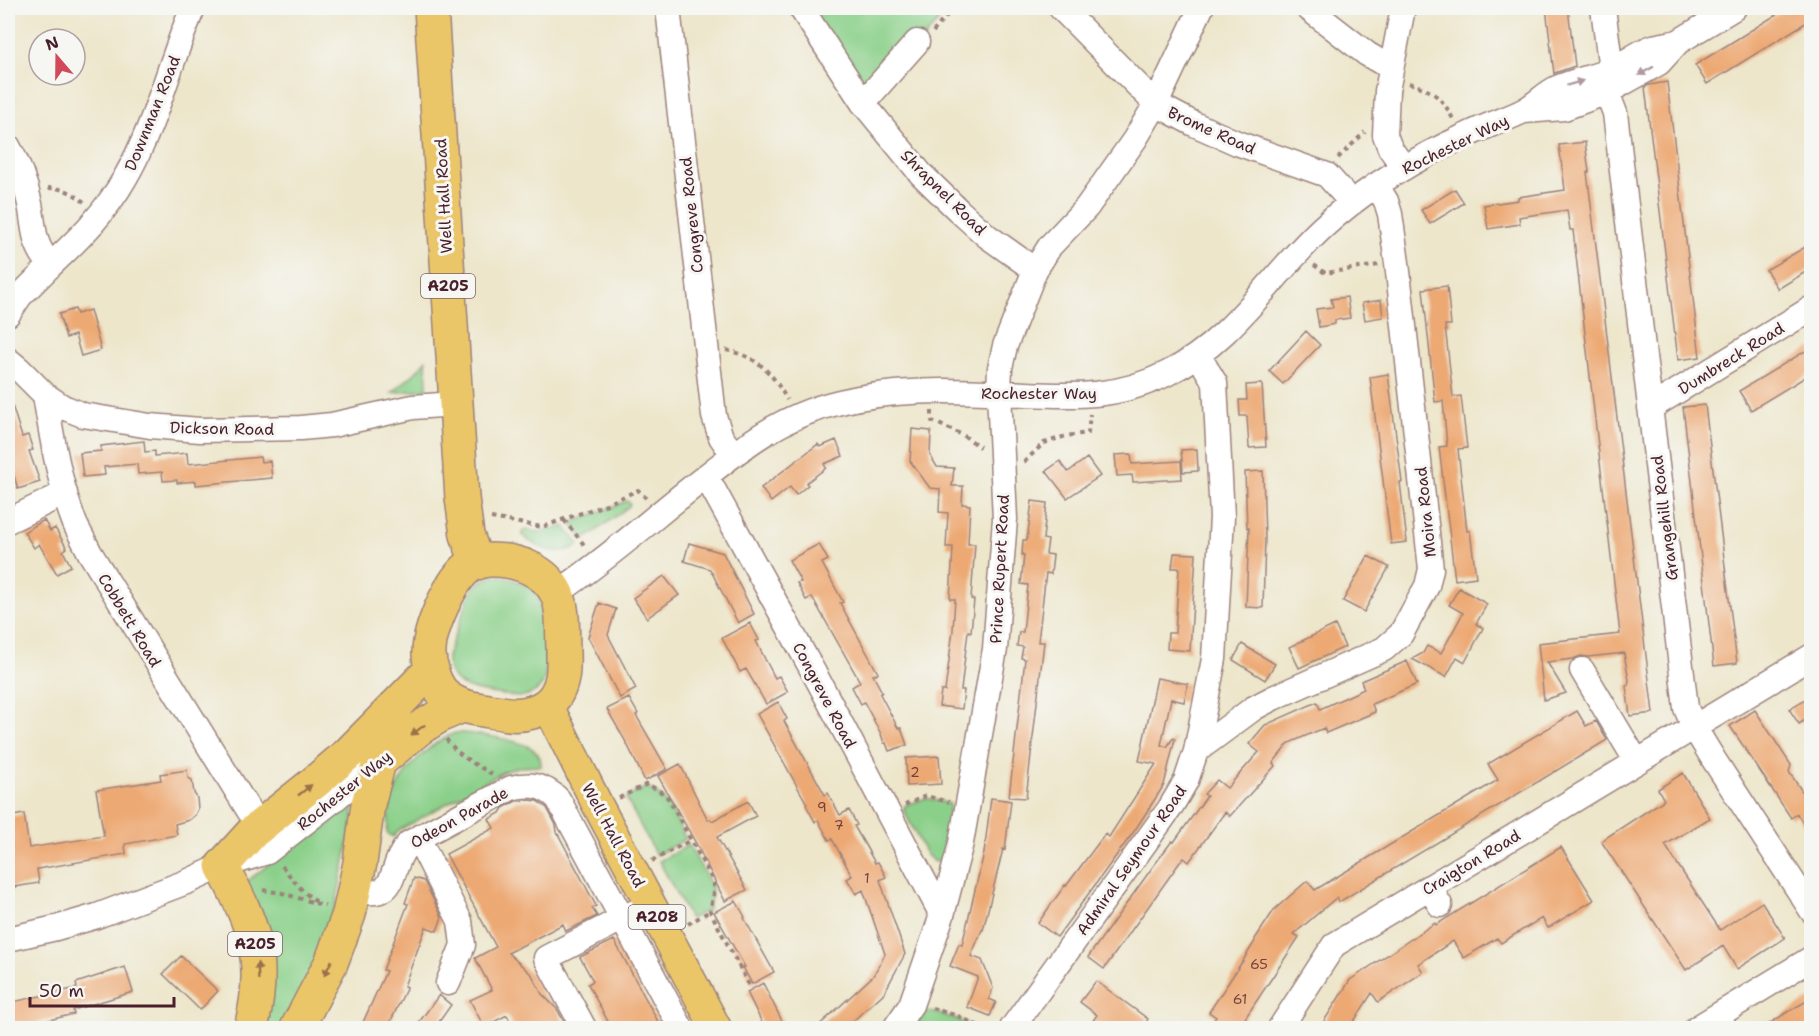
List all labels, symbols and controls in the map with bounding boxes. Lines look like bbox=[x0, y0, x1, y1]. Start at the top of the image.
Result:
north arrow bbox=[27, 27, 87, 87]
text: N bbox=[42, 31, 62, 55]
street label: Downman Road bbox=[120, 52, 185, 174]
one-way arrow bbox=[1637, 66, 1654, 76]
one-way arrow bbox=[1566, 78, 1584, 87]
street label: Brome Road bbox=[1165, 102, 1259, 159]
street label: Rochester Way bbox=[1398, 110, 1512, 179]
street label: Well Hall Road bbox=[430, 138, 457, 254]
street label: Shrapnel Road bbox=[896, 145, 991, 240]
street label: Congreve Road bbox=[675, 156, 708, 274]
road number: A205 bbox=[421, 274, 475, 298]
street label: Dumbreck Road bbox=[1674, 317, 1788, 399]
street label: Rochester Way bbox=[981, 383, 1097, 404]
street label: Dickson Road bbox=[170, 417, 274, 440]
street label: Grangehill Road bbox=[1646, 454, 1683, 582]
street label: Moira Road bbox=[1410, 466, 1441, 558]
street label: Prince Rupert Road bbox=[985, 494, 1014, 644]
street label: Cobbett Road bbox=[93, 569, 166, 671]
street label: Congreve Road bbox=[788, 639, 861, 752]
one-way arrow bbox=[410, 724, 426, 736]
street label: Rochester Way bbox=[293, 746, 396, 835]
house number: 2 bbox=[910, 763, 920, 781]
street label: Well Hall Road bbox=[577, 779, 650, 891]
street label: Admiral Seymour Road bbox=[1072, 781, 1191, 940]
street label: Odeon Parade bbox=[407, 782, 512, 853]
one-way arrow bbox=[297, 784, 313, 797]
house number: 9 bbox=[817, 798, 827, 816]
house number: 7 bbox=[834, 816, 844, 834]
street label: Craigton Road bbox=[1418, 825, 1524, 900]
house number: 1 bbox=[864, 869, 870, 887]
road number: A208 bbox=[628, 905, 686, 929]
road number: A205 bbox=[228, 932, 282, 956]
house number: 65 bbox=[1250, 955, 1268, 973]
one-way arrow bbox=[324, 960, 333, 977]
one-way arrow bbox=[254, 961, 263, 980]
scale bar bbox=[30, 970, 174, 1008]
text: 50 m bbox=[39, 979, 84, 1003]
house number: 61 bbox=[1233, 990, 1247, 1008]

